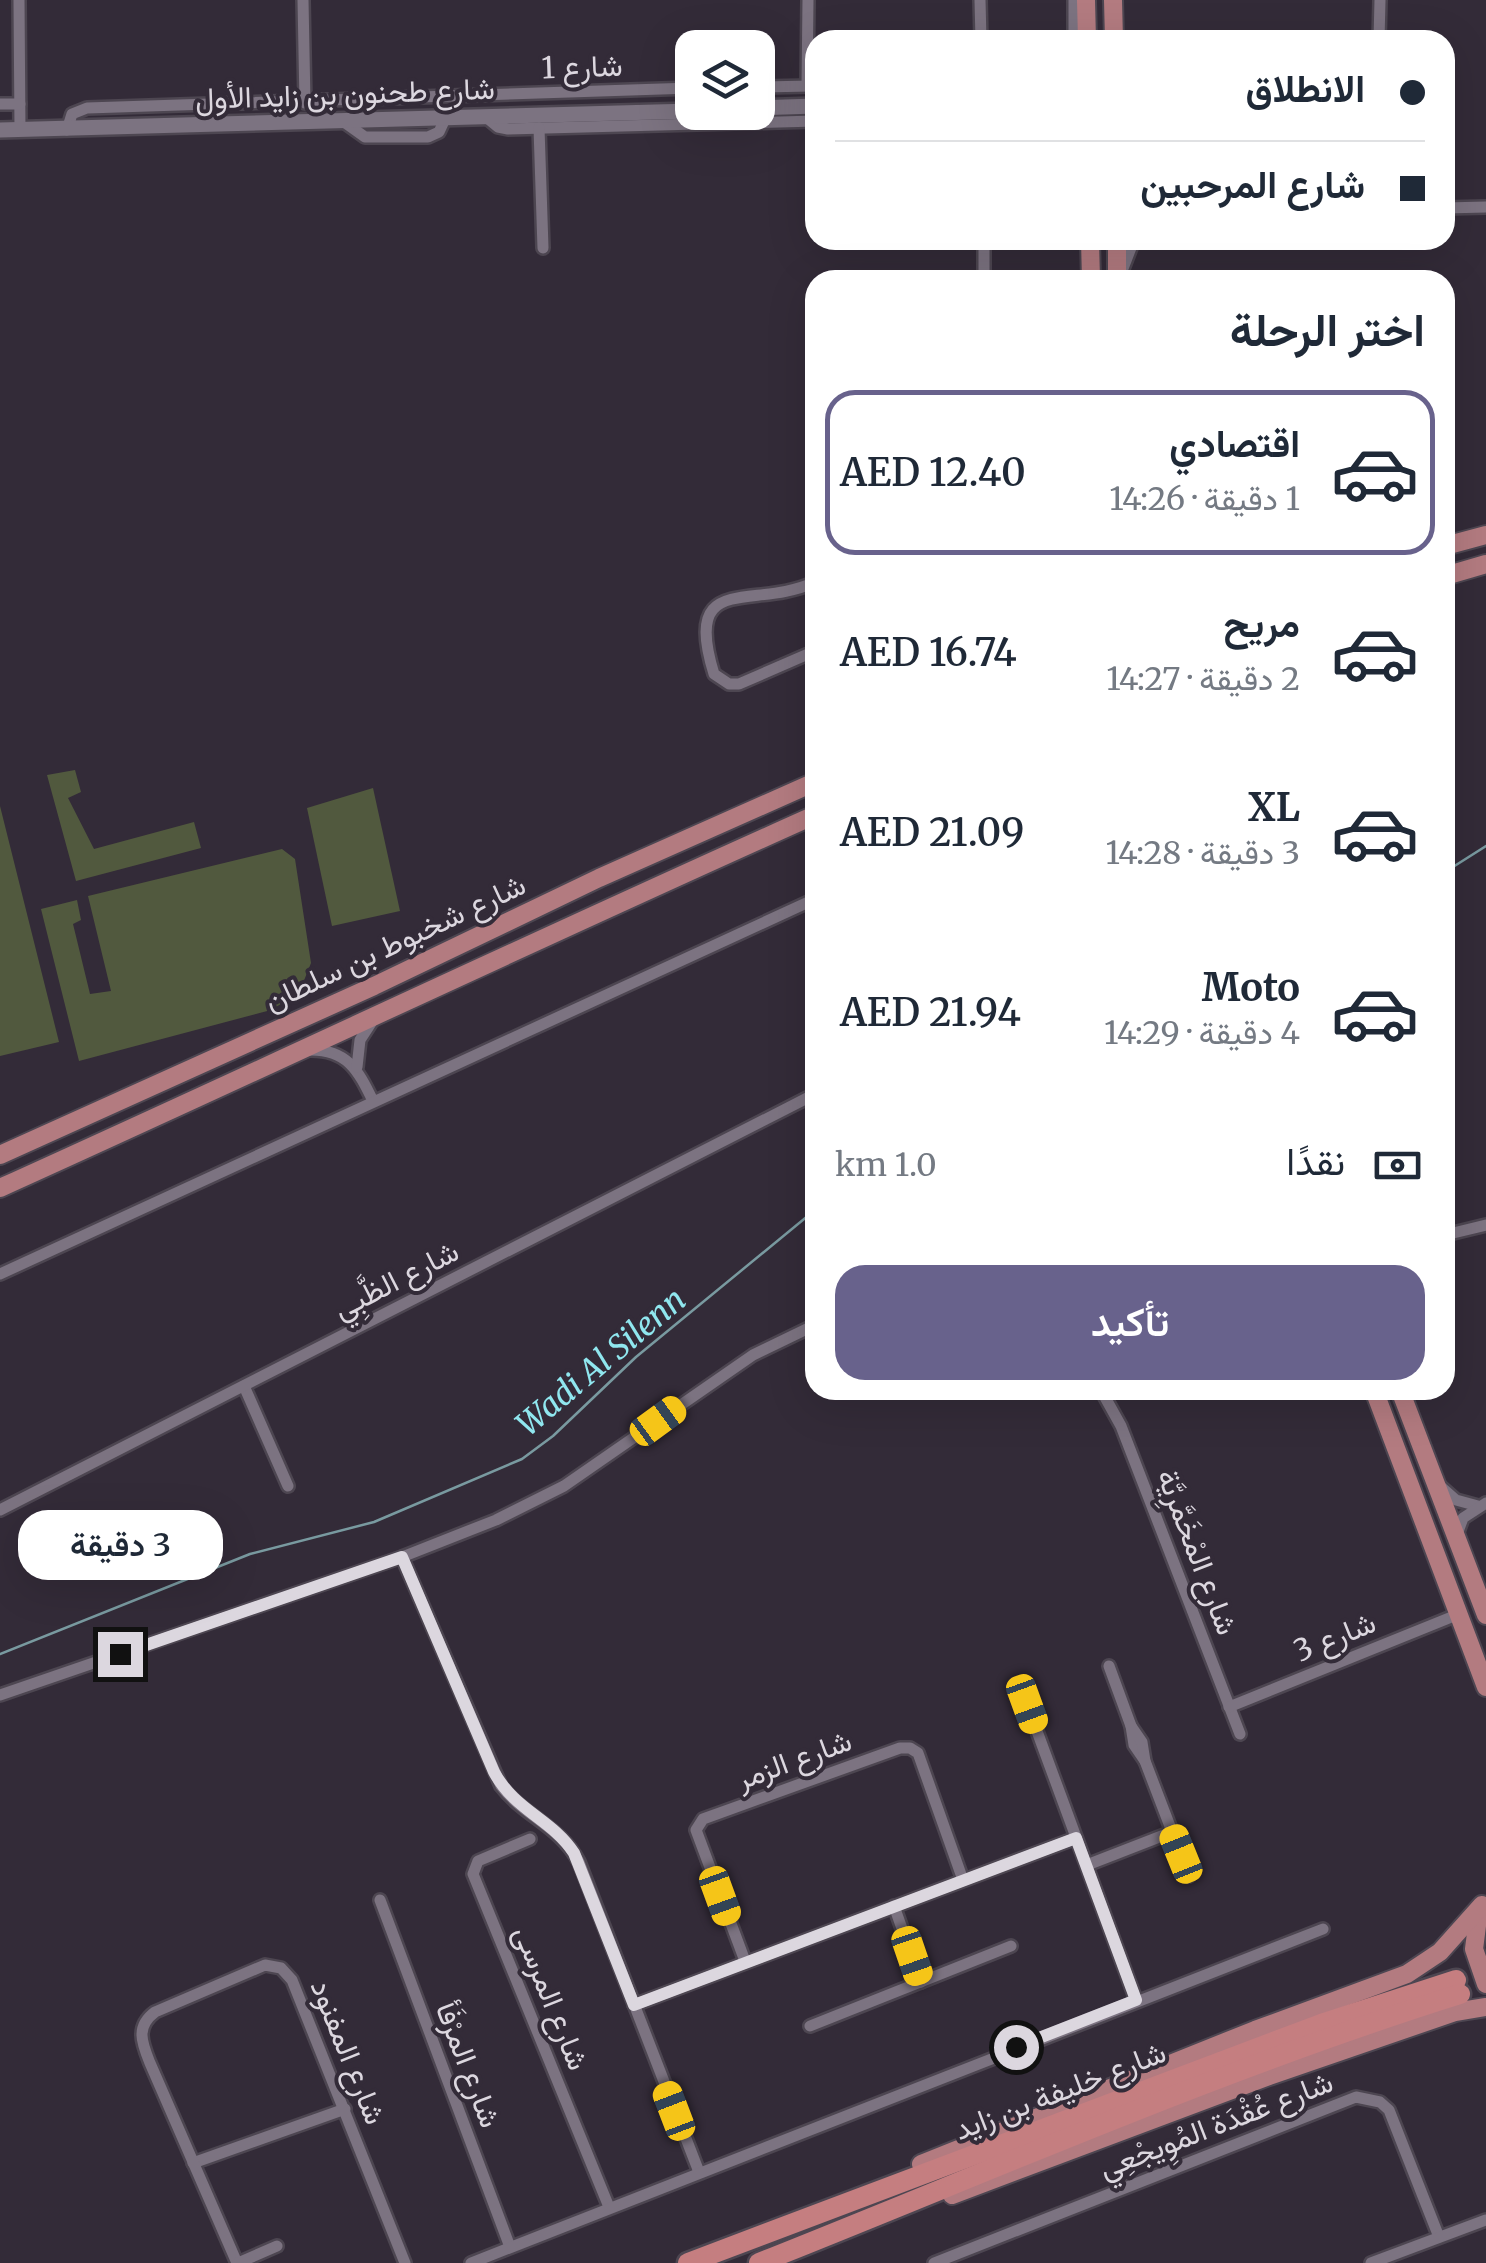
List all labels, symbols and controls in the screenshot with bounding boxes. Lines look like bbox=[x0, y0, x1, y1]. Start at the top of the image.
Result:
map controls bbox=[675, 30, 775, 130]
button: layers bbox=[675, 30, 775, 130]
street label: شارع 1 bbox=[541, 46, 623, 88]
text: الانطلاق bbox=[1246, 65, 1365, 112]
street label: شارع طحنون بن زايد الأول bbox=[194, 69, 496, 119]
text: شارع المرحبين bbox=[1140, 161, 1365, 208]
text: اختر الرحلة bbox=[1230, 302, 1425, 358]
text: اقتصادي bbox=[1169, 420, 1300, 467]
icon: car bbox=[1330, 428, 1420, 518]
text: AED 12.40 bbox=[840, 449, 1026, 496]
text: 1 دقيقة · 14:26 bbox=[1109, 479, 1300, 519]
text: مريح bbox=[1224, 600, 1300, 647]
icon: car bbox=[1330, 608, 1420, 698]
text: AED 16.74 bbox=[840, 629, 1017, 676]
text: 2 دقيقة · 14:27 bbox=[1106, 659, 1300, 699]
text: XL bbox=[1248, 784, 1300, 831]
icon: car bbox=[1330, 788, 1420, 878]
text: AED 21.09 bbox=[840, 809, 1024, 856]
text: 3 دقيقة · 14:28 bbox=[1105, 833, 1300, 873]
street label: شارع شخبوط بن سلطان bbox=[258, 865, 532, 1021]
text: Moto bbox=[1202, 964, 1300, 1011]
icon: car bbox=[1330, 968, 1420, 1058]
text: AED 21.94 bbox=[840, 989, 1021, 1036]
text: 4 دقيقة · 14:29 bbox=[1104, 1013, 1300, 1053]
text: نقدًا bbox=[1286, 1138, 1345, 1185]
icon: cash bbox=[1370, 1138, 1425, 1193]
text: 1.0 km bbox=[835, 1145, 937, 1185]
street label: شارع الظَّبِي bbox=[325, 1229, 467, 1332]
button: تأكيد bbox=[835, 1265, 1425, 1380]
water label: Wadi Al Silenn bbox=[508, 1279, 694, 1445]
car bbox=[625, 1391, 691, 1451]
street label: شارع المْخَمَّرِيَّة bbox=[1144, 1463, 1247, 1642]
callout: 3 دقيقة bbox=[18, 1509, 222, 1579]
text: 3 دقيقة bbox=[70, 1525, 171, 1565]
street label: شارع 3 bbox=[1288, 1603, 1382, 1671]
route end bbox=[98, 1632, 143, 1677]
car bbox=[1003, 1671, 1051, 1737]
street label: شارع الزمر bbox=[730, 1721, 857, 1800]
car bbox=[1156, 1821, 1206, 1887]
car bbox=[696, 1863, 744, 1929]
street label: شارع المرسى bbox=[504, 1920, 598, 2076]
car bbox=[888, 1923, 936, 1989]
street label: شارع المفنود bbox=[301, 1974, 395, 2130]
street label: شارع المرْفَأ bbox=[426, 1997, 510, 2133]
route start bbox=[994, 2025, 1039, 2070]
street label: شارع خليفة بن زايد bbox=[948, 2032, 1172, 2150]
street label: شارع عُقْدَة المُوِيجْعِي bbox=[1093, 2062, 1340, 2192]
car bbox=[649, 2078, 699, 2144]

